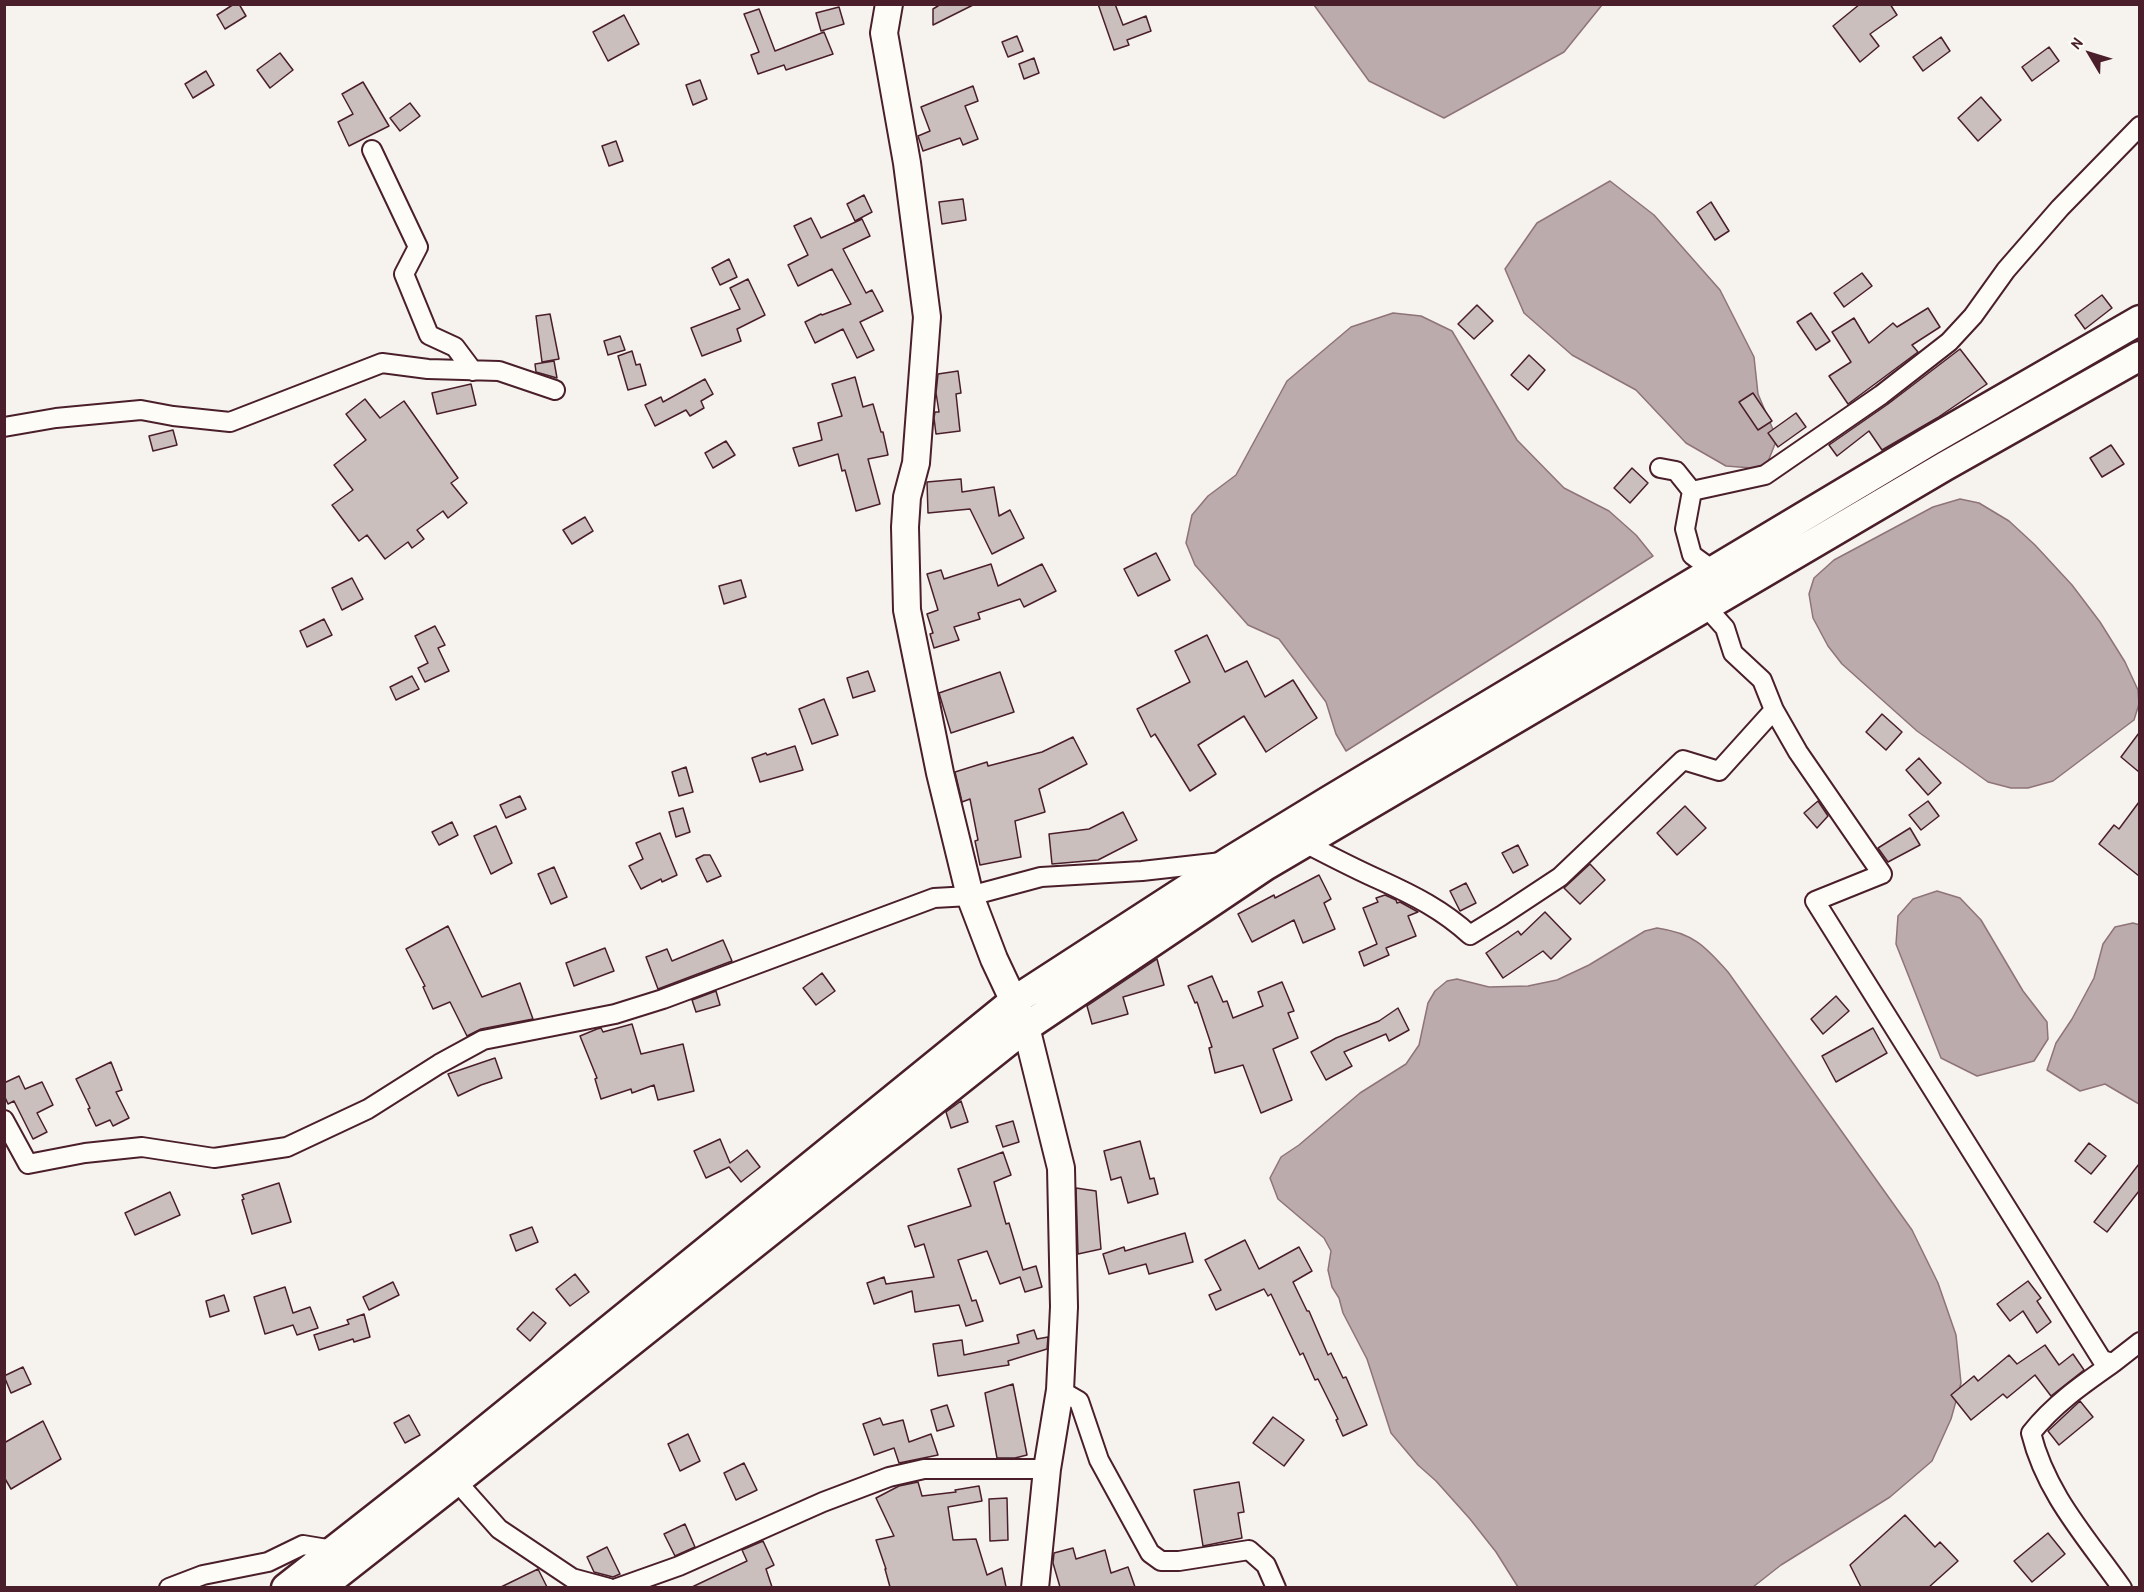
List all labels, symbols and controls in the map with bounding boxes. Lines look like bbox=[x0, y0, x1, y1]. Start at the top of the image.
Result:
north arrow bbox=[2060, 24, 2120, 84]
text: N bbox=[2065, 33, 2087, 53]

